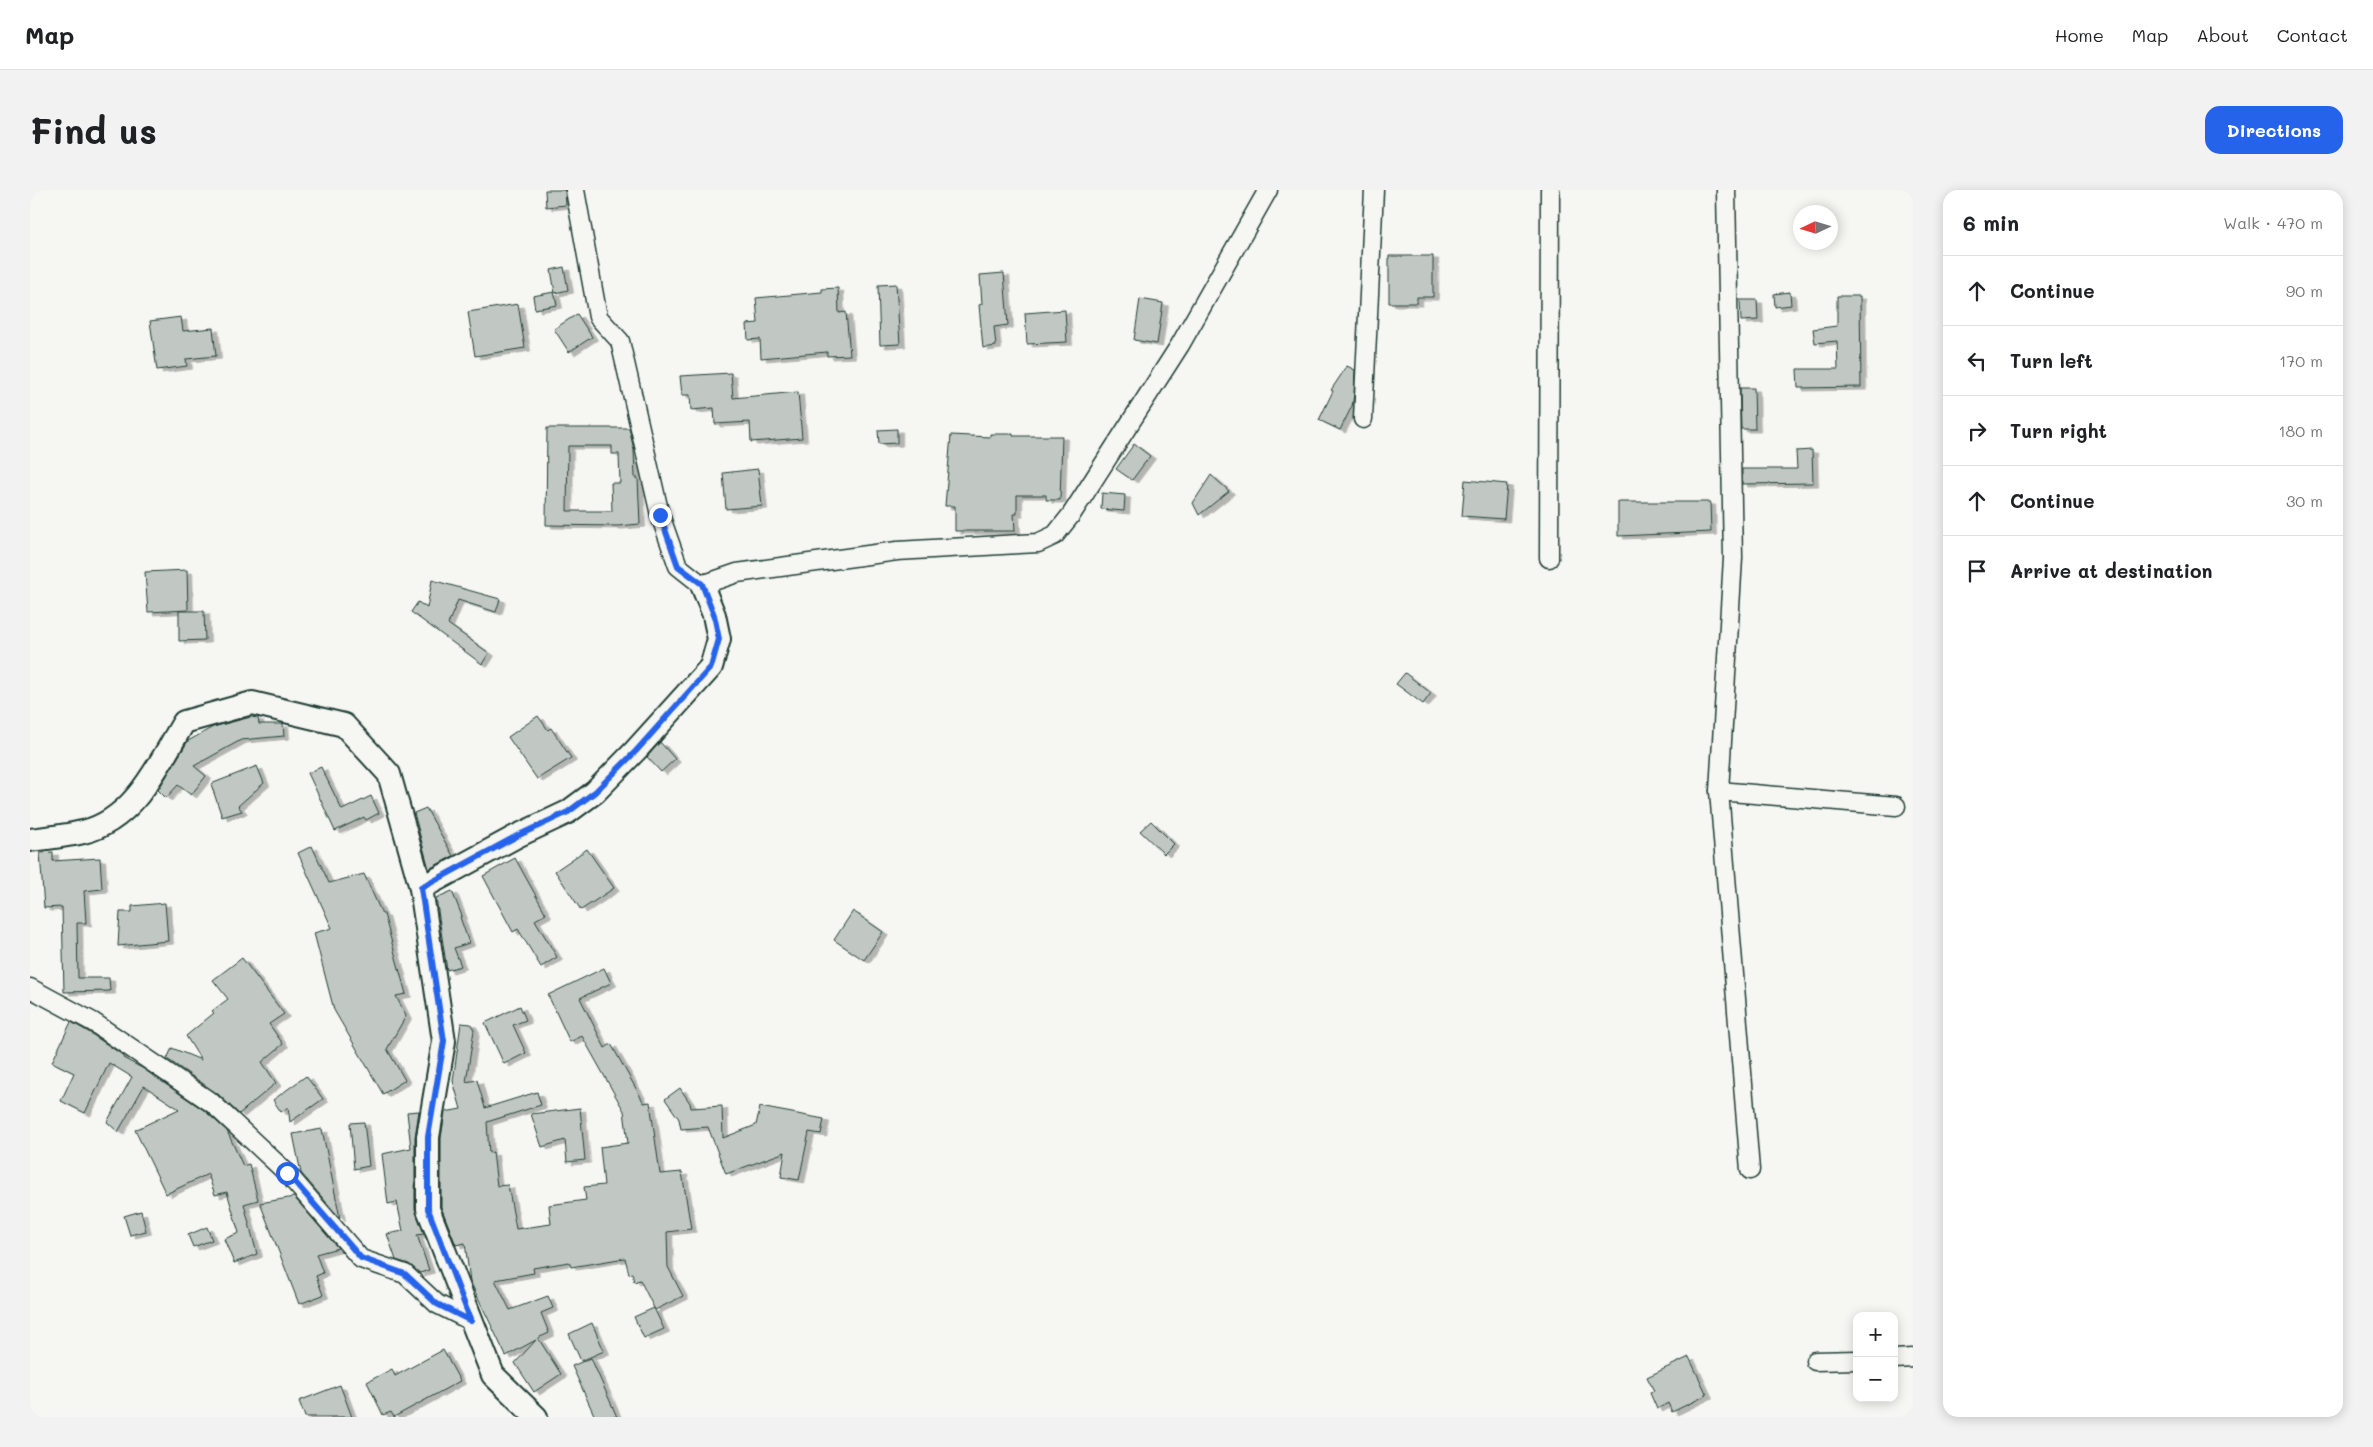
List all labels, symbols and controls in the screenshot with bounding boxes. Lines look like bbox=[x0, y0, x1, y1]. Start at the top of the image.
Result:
text: Map bbox=[25, 19, 74, 50]
text: Home bbox=[2055, 23, 2104, 47]
text: Map bbox=[2132, 23, 2168, 47]
text: About bbox=[2196, 23, 2249, 47]
text: Contact bbox=[2277, 23, 2348, 47]
button: Directions bbox=[2205, 106, 2343, 154]
text: Find us bbox=[30, 107, 157, 153]
north arrow bbox=[1793, 205, 1838, 250]
text: 6 min bbox=[1963, 209, 2019, 236]
text: Walk · 470 m bbox=[2223, 212, 2323, 233]
icon: ahead bbox=[1963, 277, 1991, 305]
text: Continue bbox=[2010, 278, 2095, 303]
text: 90 m bbox=[2286, 280, 2323, 301]
icon: left bbox=[1963, 347, 1991, 375]
text: Turn left bbox=[2010, 348, 2093, 373]
text: 170 m bbox=[2279, 350, 2323, 371]
icon: right bbox=[1963, 417, 1991, 445]
text: Turn right bbox=[2010, 418, 2107, 443]
text: 180 m bbox=[2278, 420, 2323, 441]
icon: ahead bbox=[1963, 487, 1991, 515]
text: Continue bbox=[2010, 488, 2095, 513]
text: 30 m bbox=[2286, 490, 2323, 511]
route end bbox=[649, 504, 672, 527]
icon: arrive bbox=[1963, 557, 1991, 585]
text: Arrive at destination bbox=[2010, 558, 2213, 583]
route start bbox=[276, 1162, 299, 1185]
map controls bbox=[1853, 1312, 1898, 1402]
button: + bbox=[1853, 1312, 1898, 1357]
button: − bbox=[1853, 1357, 1898, 1402]

